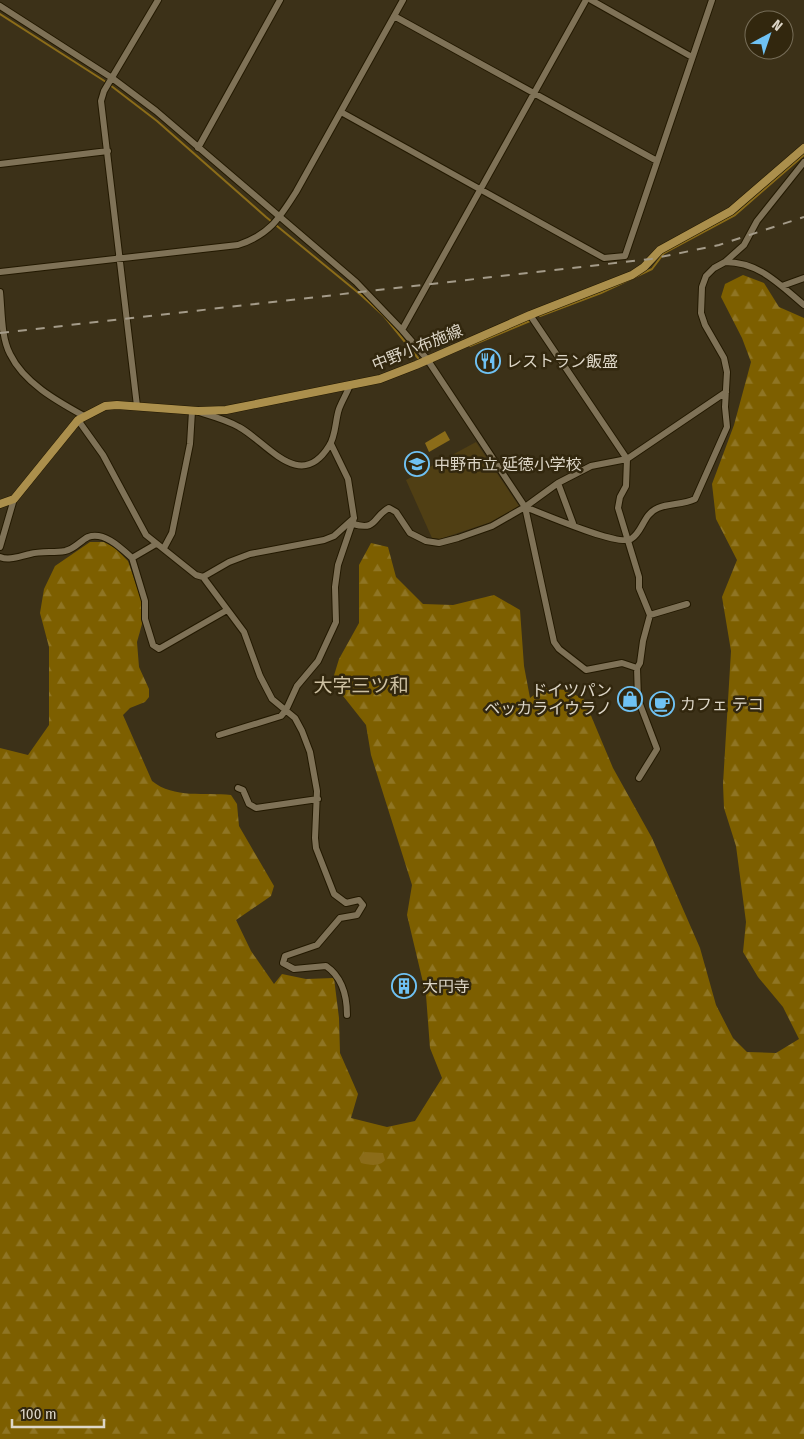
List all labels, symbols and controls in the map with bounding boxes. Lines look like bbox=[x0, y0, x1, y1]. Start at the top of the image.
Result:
north arrow bbox=[744, 10, 794, 60]
text: N bbox=[768, 16, 786, 35]
street label: 中野小布施線 bbox=[369, 321, 465, 374]
restaurant icon: レストラン飯盛 bbox=[475, 348, 501, 374]
place label: レストラン飯盛 bbox=[506, 352, 618, 371]
school or university icon: 中野市立 延徳小学校 bbox=[404, 451, 430, 477]
place label: 中野市立 延徳小学校 bbox=[434, 455, 582, 474]
district label: 大字三ツ和 bbox=[313, 674, 409, 697]
place label: ドイツパン ベッカライウラノ bbox=[484, 681, 612, 718]
shop icon: ドイツパン ベッカライウラノ bbox=[617, 686, 643, 712]
cafe icon: カフェ テコ bbox=[649, 691, 675, 717]
place label: カフェ テコ bbox=[680, 695, 764, 714]
building icon: 大円寺 bbox=[391, 973, 417, 999]
place label: 大円寺 bbox=[422, 977, 470, 996]
scale bar bbox=[12, 1396, 105, 1428]
text: 100 m bbox=[20, 1405, 57, 1423]

